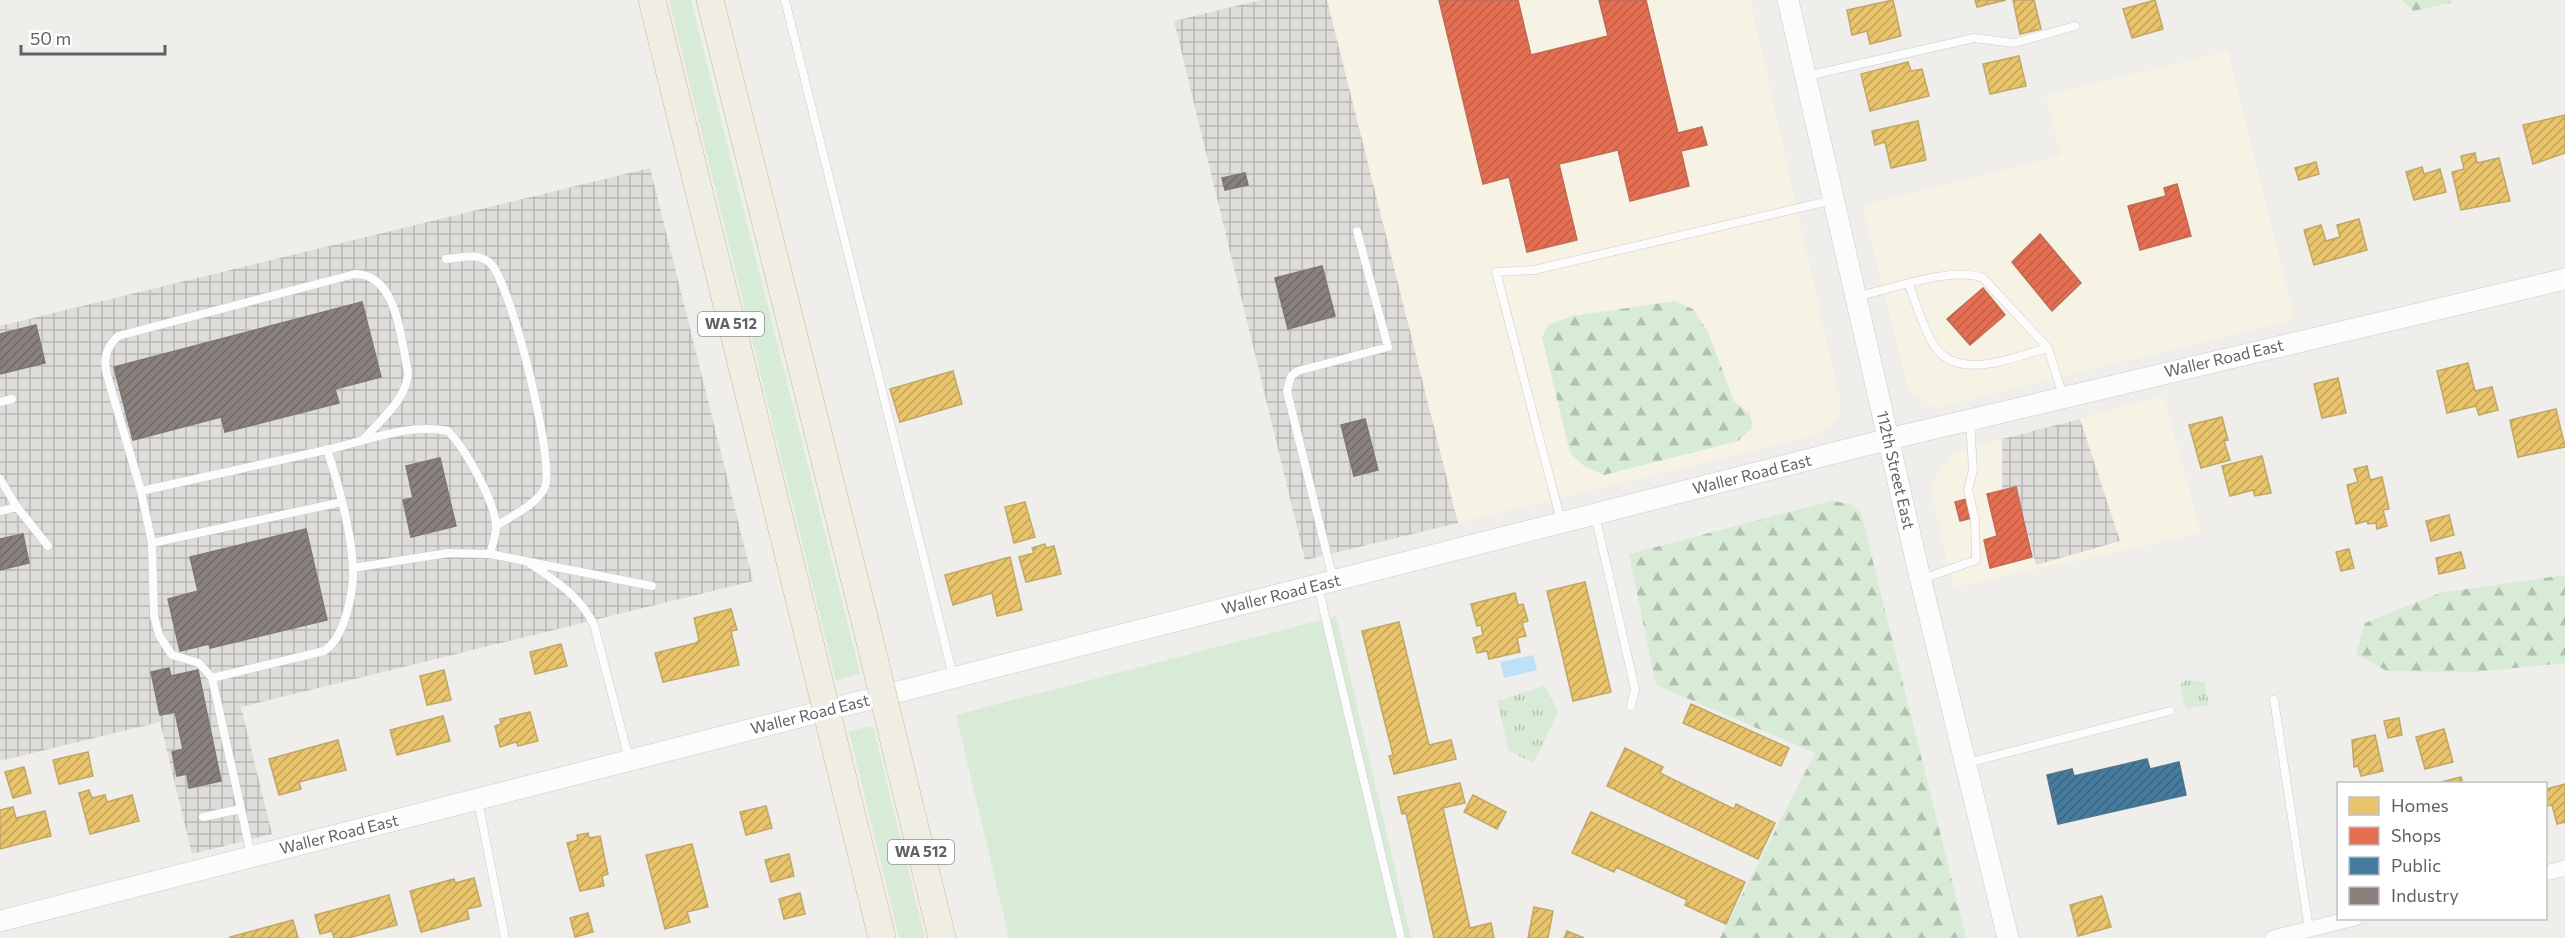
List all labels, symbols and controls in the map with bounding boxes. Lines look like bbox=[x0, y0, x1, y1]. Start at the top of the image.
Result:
scale bar bbox=[21, 18, 165, 56]
text: 50 m bbox=[30, 27, 71, 49]
road number: WA 512 bbox=[698, 312, 764, 336]
street label: Waller Road East bbox=[2162, 334, 2286, 380]
street label: 112th Street East bbox=[1874, 409, 1919, 532]
street label: Waller Road East bbox=[1690, 449, 1814, 497]
street label: Waller Road East bbox=[1219, 569, 1343, 617]
street label: Waller Road East bbox=[748, 689, 872, 737]
legend bbox=[2337, 782, 2547, 920]
text: Homes bbox=[2391, 794, 2449, 816]
street label: Waller Road East bbox=[277, 809, 401, 857]
text: Shops bbox=[2391, 824, 2441, 846]
road number: WA 512 bbox=[888, 840, 954, 864]
text: Public bbox=[2391, 854, 2441, 876]
text: Industry bbox=[2391, 884, 2459, 906]

